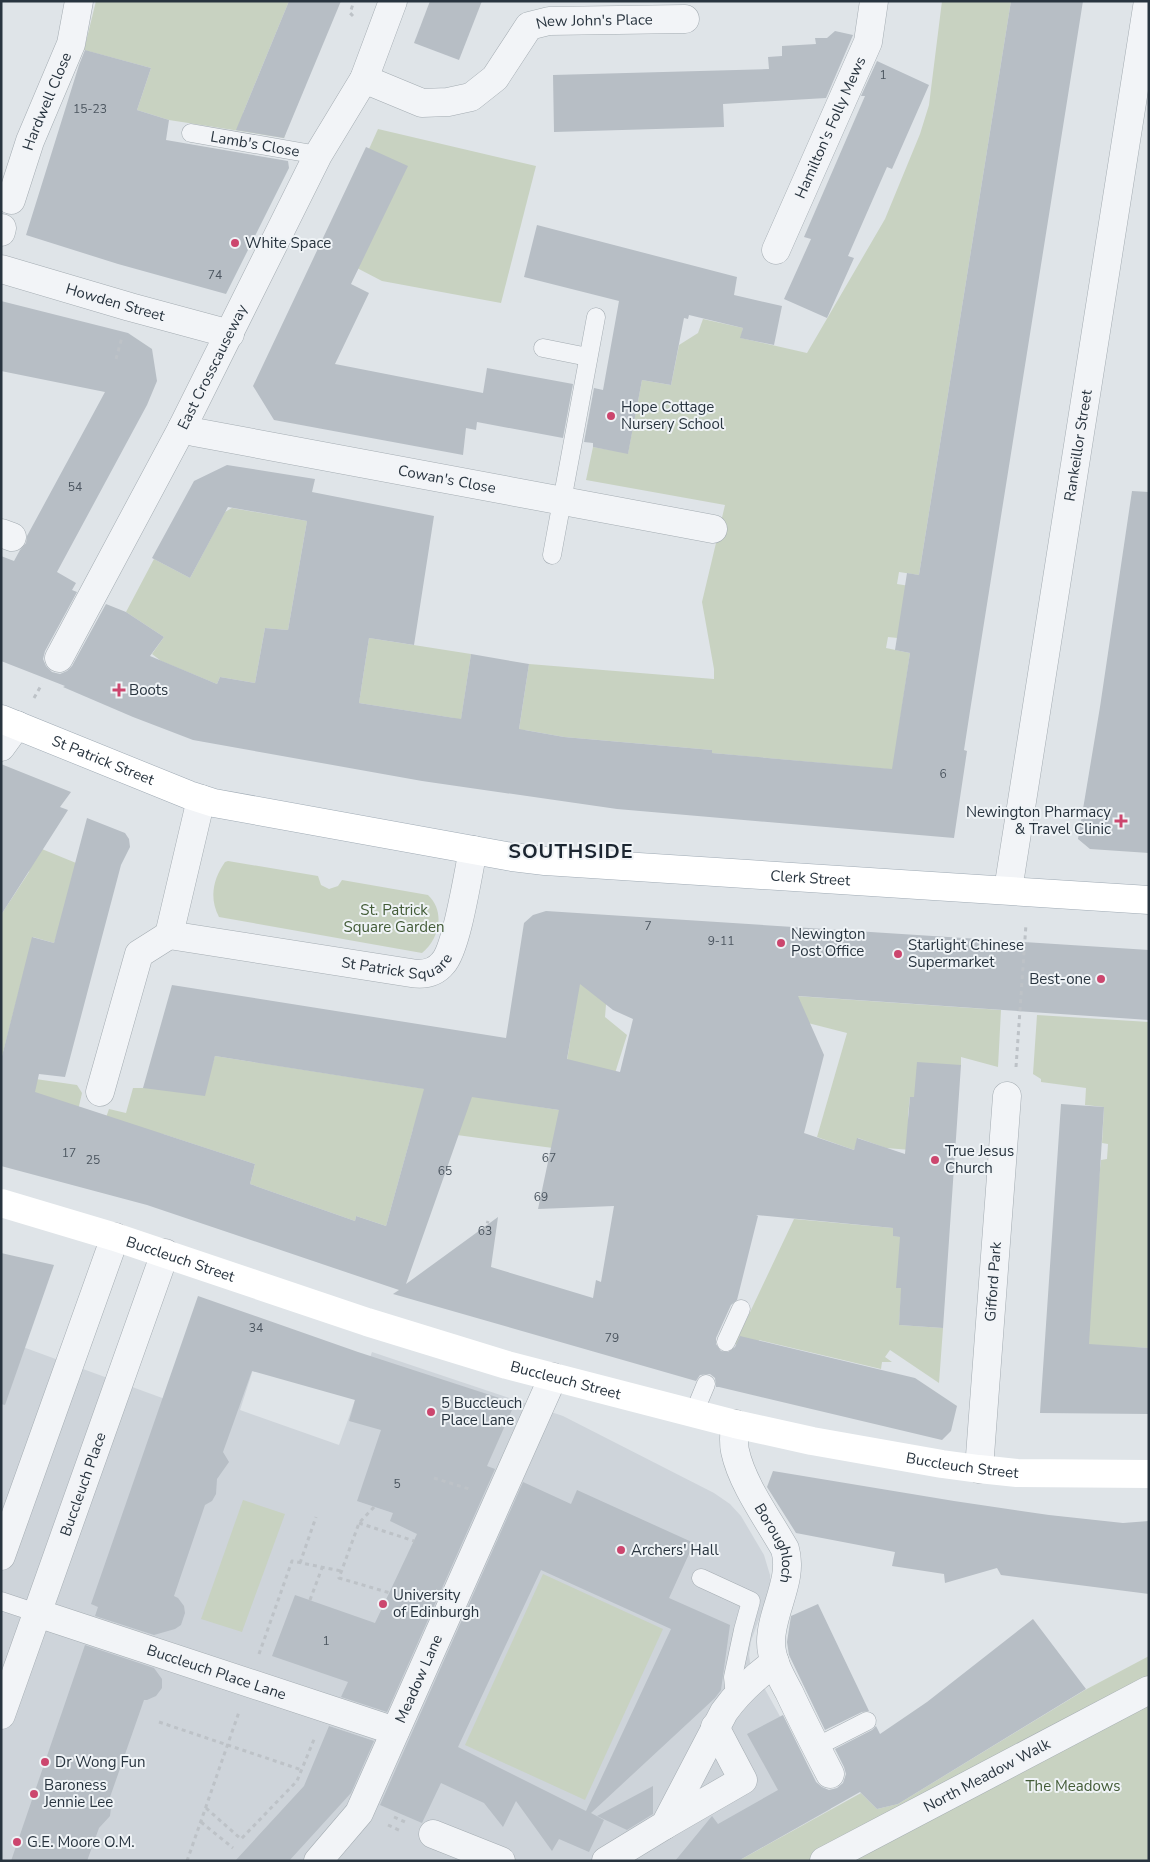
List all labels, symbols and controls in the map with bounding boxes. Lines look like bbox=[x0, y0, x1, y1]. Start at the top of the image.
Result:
street label: New John's Place bbox=[534, 9, 653, 34]
street label: Hardwell Close bbox=[18, 49, 76, 153]
street label: Hamilton's Folly Mews bbox=[790, 53, 870, 202]
house number: 1 bbox=[879, 67, 887, 83]
house number: 15-23 bbox=[73, 101, 107, 117]
street label: Lamb's Close bbox=[209, 127, 301, 162]
place label: White Space bbox=[245, 233, 331, 253]
marker: White Space bbox=[229, 237, 241, 249]
house number: 74 bbox=[208, 267, 222, 283]
street label: Howden Street bbox=[63, 279, 168, 326]
street label: East Crosscauseway bbox=[173, 301, 252, 433]
street label: Rankeillor Street bbox=[1059, 388, 1097, 503]
place label: Hope Cottage Nursery School bbox=[621, 397, 725, 434]
marker: Hope Cottage Nursery School bbox=[605, 410, 617, 422]
street label: Cowan's Close bbox=[396, 460, 498, 498]
house number: 54 bbox=[68, 479, 82, 495]
place label: Boots bbox=[129, 680, 168, 700]
marker: Boots bbox=[113, 684, 125, 696]
street label: St Patrick Street bbox=[49, 731, 158, 790]
house number: 6 bbox=[939, 766, 947, 782]
place label: Newington Pharmacy & Travel Clinic bbox=[966, 802, 1111, 839]
marker: Newington Pharmacy & Travel Clinic bbox=[1115, 815, 1127, 827]
district label: SOUTHSIDE bbox=[508, 838, 634, 865]
street label: Clerk Street bbox=[770, 866, 852, 891]
park label: St. Patrick Square Garden bbox=[344, 900, 444, 937]
house number: 7 bbox=[644, 918, 652, 934]
place label: Newington Post Office bbox=[791, 924, 865, 961]
house number: 9-11 bbox=[708, 933, 734, 949]
place label: Starlight Chinese Supermarket bbox=[908, 935, 1024, 972]
marker: Newington Post Office bbox=[775, 937, 787, 949]
marker: Starlight Chinese Supermarket bbox=[892, 948, 904, 960]
street label: St Patrick Square bbox=[340, 950, 457, 984]
place label: Best-one bbox=[1029, 969, 1091, 989]
marker: Best-one bbox=[1095, 973, 1107, 985]
place label: True Jesus Church bbox=[945, 1141, 1014, 1178]
house number: 17 bbox=[62, 1145, 76, 1161]
house number: 67 bbox=[542, 1150, 556, 1166]
house number: 25 bbox=[86, 1152, 100, 1168]
marker: True Jesus Church bbox=[929, 1154, 941, 1166]
house number: 65 bbox=[438, 1163, 452, 1179]
house number: 69 bbox=[534, 1189, 548, 1205]
house number: 63 bbox=[478, 1223, 492, 1239]
street label: Buccleuch Street bbox=[123, 1231, 238, 1287]
street label: Gifford Park bbox=[980, 1240, 1006, 1322]
house number: 34 bbox=[249, 1320, 263, 1336]
house number: 79 bbox=[605, 1330, 619, 1346]
street label: Buccleuch Street bbox=[508, 1356, 624, 1404]
place label: 5 Buccleuch Place Lane bbox=[441, 1393, 522, 1430]
marker: 5 Buccleuch Place Lane bbox=[425, 1406, 437, 1418]
street label: Buccleuch Place bbox=[55, 1429, 111, 1539]
street label: Buccleuch Street bbox=[904, 1448, 1020, 1483]
house number: 5 bbox=[393, 1476, 401, 1492]
street label: Boroughloch bbox=[750, 1500, 797, 1585]
place label: Archers' Hall bbox=[631, 1540, 719, 1560]
marker: Archers' Hall bbox=[615, 1544, 627, 1556]
place label: University of Edinburgh bbox=[393, 1585, 479, 1622]
marker: University of Edinburgh bbox=[377, 1598, 389, 1610]
street label: Meadow Lane bbox=[390, 1631, 447, 1726]
house number: 1 bbox=[322, 1633, 330, 1649]
street label: Buccleuch Place Lane bbox=[144, 1640, 289, 1704]
street label: North Meadow Walk bbox=[920, 1733, 1054, 1817]
place label: Dr Wong Fun bbox=[55, 1752, 145, 1772]
marker: Dr Wong Fun bbox=[39, 1756, 51, 1768]
place label: Baroness Jennie Lee bbox=[43, 1775, 113, 1812]
park label: The Meadows bbox=[1026, 1776, 1120, 1796]
marker: Baroness Jennie Lee bbox=[28, 1788, 40, 1800]
place label: G.E. Moore O.M. bbox=[27, 1832, 135, 1852]
marker: G.E. Moore O.M. bbox=[11, 1836, 23, 1848]

